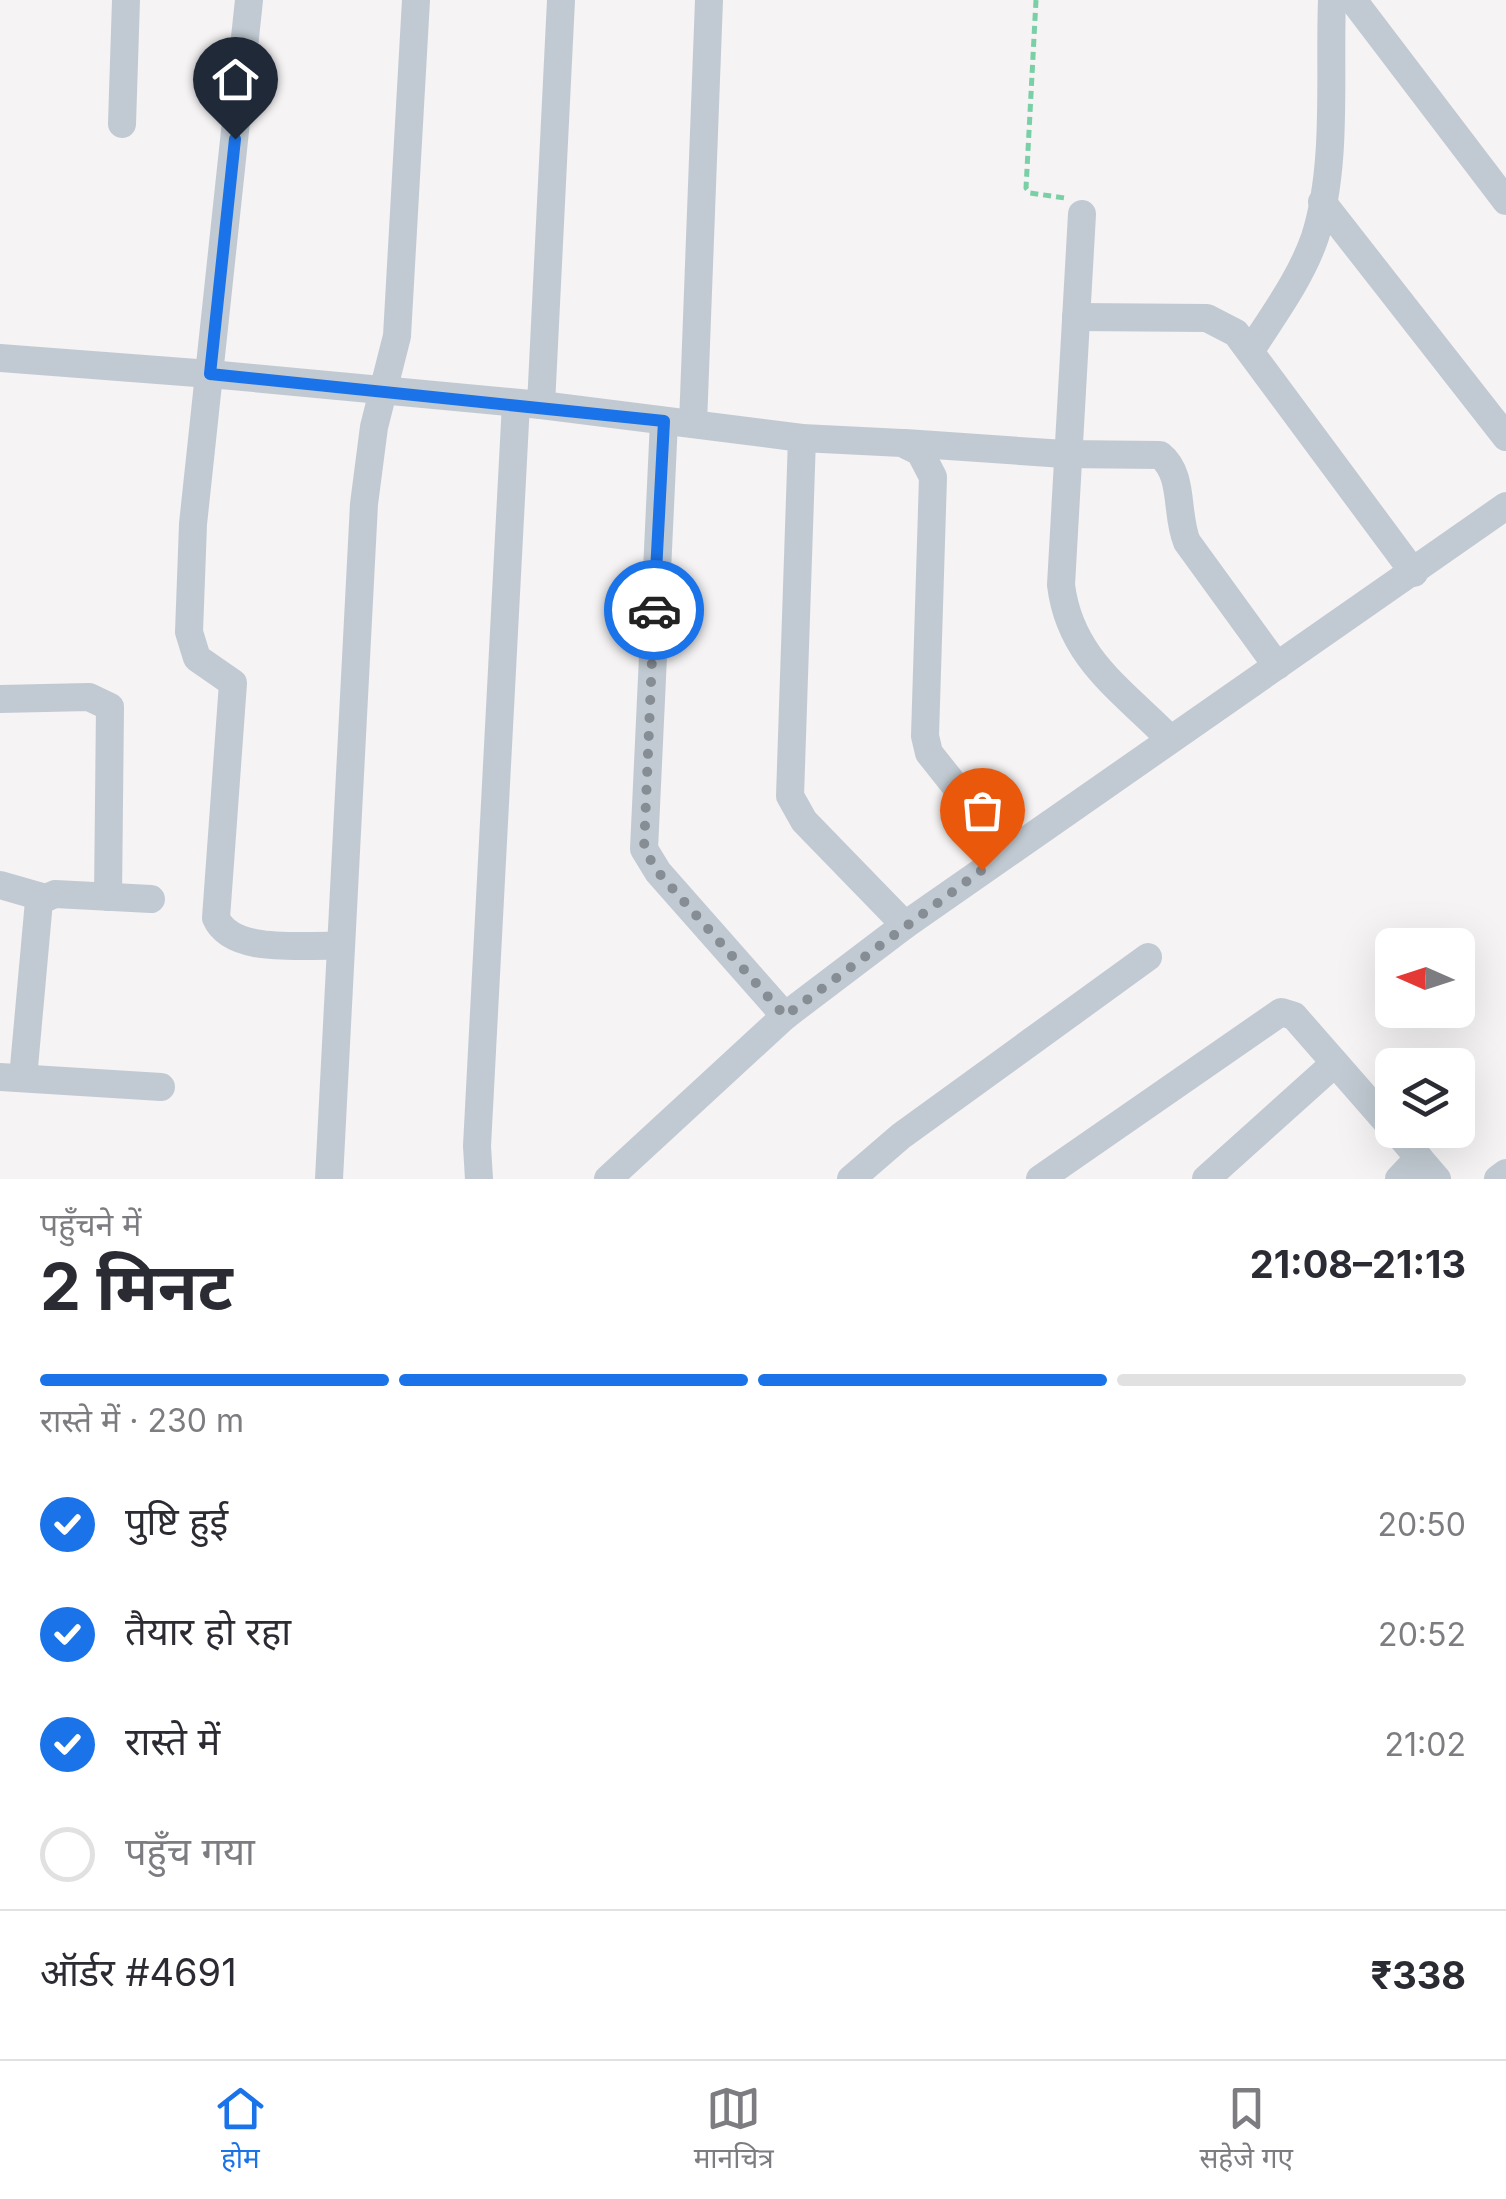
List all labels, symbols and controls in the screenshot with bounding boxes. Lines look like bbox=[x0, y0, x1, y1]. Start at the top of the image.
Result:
pin bbox=[193, 37, 278, 140]
icon: home bbox=[208, 52, 263, 107]
courier bbox=[604, 560, 704, 660]
icon: car bbox=[627, 583, 682, 638]
pin bbox=[940, 768, 1025, 871]
icon: bag bbox=[955, 783, 1010, 838]
north arrow bbox=[1375, 928, 1475, 1028]
map controls bbox=[1375, 928, 1475, 1148]
button: layers bbox=[1375, 1048, 1475, 1148]
text: पहुँचने में bbox=[40, 1205, 141, 1244]
text: 21:08–21:13 bbox=[1250, 1241, 1466, 1287]
text: 2 मिनट bbox=[40, 1247, 233, 1326]
text: रास्ते में · 230 m bbox=[40, 1401, 244, 1440]
icon: check bbox=[40, 1497, 95, 1552]
text: पुष्टि हुई bbox=[125, 1498, 228, 1544]
text: 20:50 bbox=[1377, 1505, 1466, 1544]
icon: check bbox=[40, 1607, 95, 1662]
text: तैयार हो रहा bbox=[125, 1608, 291, 1654]
text: 20:52 bbox=[1378, 1615, 1466, 1654]
icon: check bbox=[40, 1717, 95, 1772]
text: रास्ते में bbox=[125, 1718, 220, 1764]
text: 21:02 bbox=[1385, 1725, 1466, 1764]
text: पहुँच गया bbox=[125, 1828, 255, 1874]
text: ऑर्डर #4691 bbox=[40, 1949, 237, 1995]
text: ₹338 bbox=[1370, 1952, 1466, 1998]
tab: होम bbox=[213, 2081, 268, 2179]
tab: मानचित्र bbox=[694, 2081, 774, 2179]
tab: सहेजे गए bbox=[1199, 2081, 1293, 2179]

